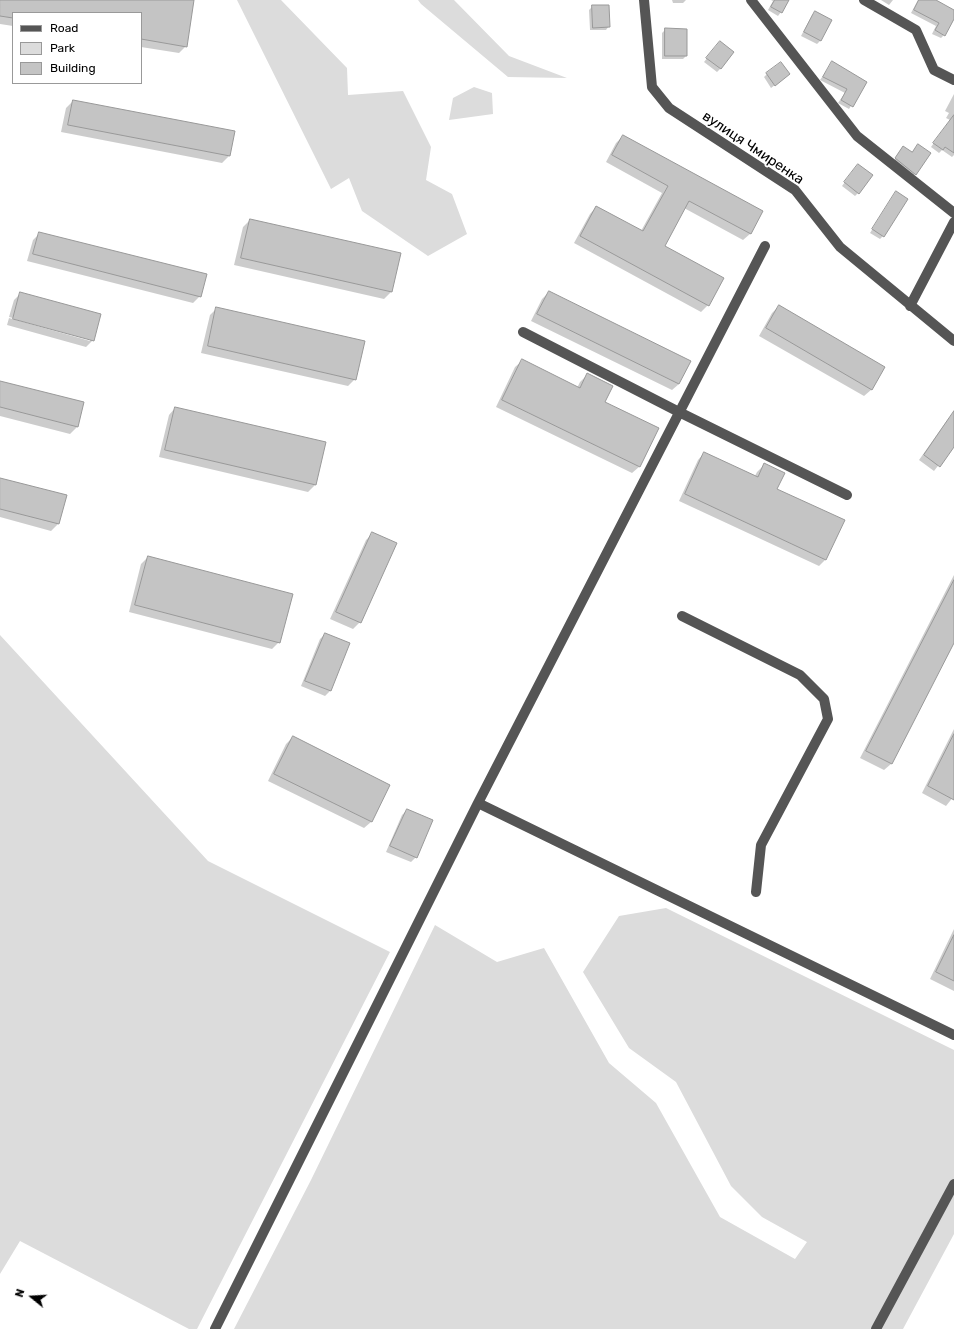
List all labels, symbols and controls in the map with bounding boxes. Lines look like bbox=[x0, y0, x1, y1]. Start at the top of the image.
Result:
legend bbox=[12, 12, 142, 84]
text: Road bbox=[50, 21, 78, 35]
text: Park bbox=[50, 41, 75, 55]
text: Building bbox=[50, 61, 96, 75]
street label: вулиця Чмиренка bbox=[699, 108, 807, 188]
north arrow bbox=[12, 1277, 52, 1317]
text: N bbox=[13, 1287, 28, 1299]

